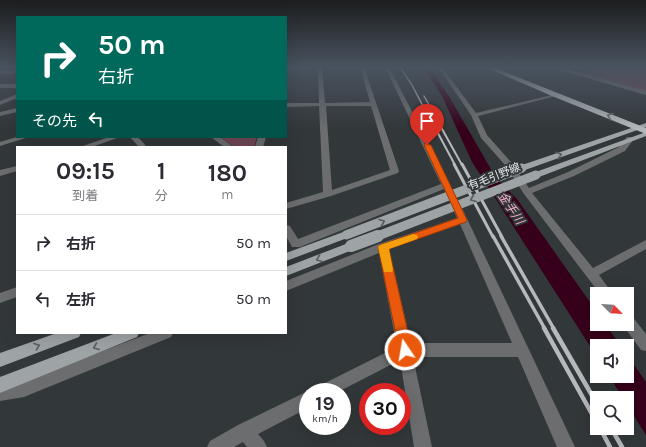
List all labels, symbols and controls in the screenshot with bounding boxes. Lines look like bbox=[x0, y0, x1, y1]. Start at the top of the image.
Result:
text: 50 m bbox=[98, 28, 166, 61]
icon: right bbox=[32, 32, 84, 84]
text: 右折 bbox=[98, 66, 134, 88]
pin bbox=[410, 104, 444, 145]
icon: left bbox=[85, 108, 107, 130]
icon: arrive bbox=[416, 110, 438, 132]
text: その先 bbox=[32, 112, 77, 130]
one-way arrow bbox=[606, 113, 613, 121]
one-way arrow bbox=[556, 152, 563, 160]
text: 09:15 bbox=[56, 157, 115, 185]
text: 1 bbox=[157, 157, 166, 185]
text: 180 bbox=[208, 159, 247, 187]
street label: 有毛引野線 bbox=[466, 161, 522, 192]
text: m bbox=[221, 187, 233, 202]
text: 到着 bbox=[72, 188, 98, 203]
text: 分 bbox=[155, 188, 168, 203]
water label: 金手川 bbox=[495, 189, 528, 228]
one-way arrow bbox=[470, 195, 477, 203]
one-way arrow bbox=[378, 218, 385, 226]
icon: right bbox=[32, 232, 54, 254]
text: 50 m bbox=[236, 234, 271, 252]
text: 右折 bbox=[66, 235, 96, 253]
one-way arrow bbox=[315, 255, 322, 263]
north arrow bbox=[590, 287, 634, 331]
map controls bbox=[590, 287, 634, 435]
icon: left bbox=[32, 288, 54, 310]
text: 50 m bbox=[236, 290, 271, 308]
text: 左折 bbox=[66, 291, 96, 309]
position arrow bbox=[384, 329, 426, 371]
button: sound bbox=[590, 339, 634, 383]
one-way arrow bbox=[33, 343, 40, 351]
one-way arrow bbox=[92, 343, 99, 351]
speed limit sign: 30 bbox=[359, 383, 411, 435]
button: search bbox=[590, 391, 634, 435]
text: 19 bbox=[315, 392, 335, 415]
text: km/h bbox=[312, 413, 338, 425]

